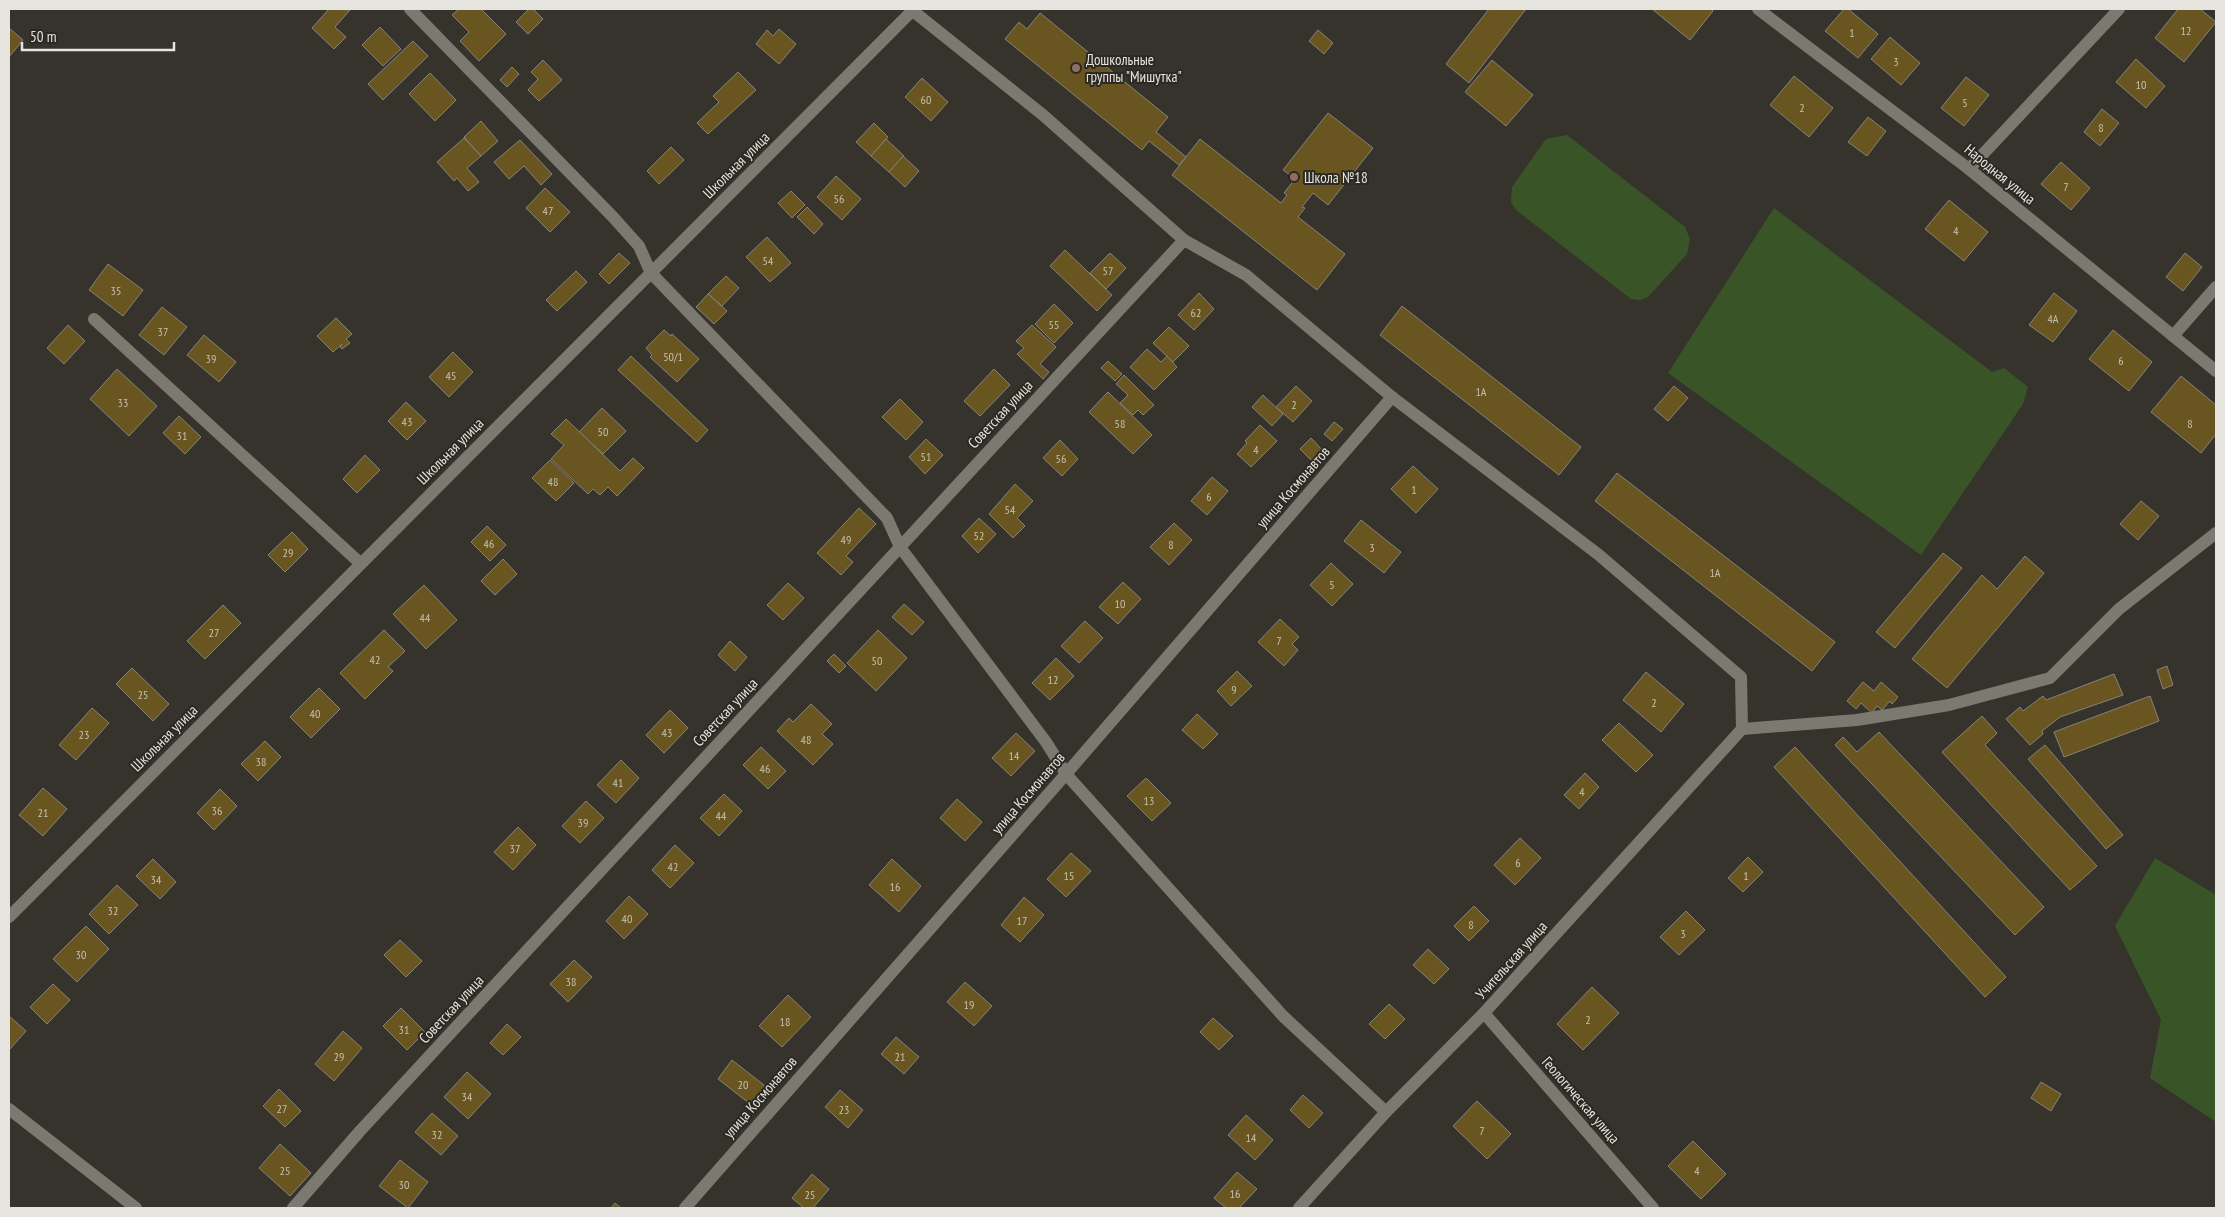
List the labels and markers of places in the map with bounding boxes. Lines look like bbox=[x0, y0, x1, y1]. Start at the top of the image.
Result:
place label: Дошкольные группы "Мишутка" bbox=[1086, 50, 1182, 86]
marker: Дошкольные группы "Мишутка" bbox=[1070, 62, 1082, 74]
place label: Школа №18 bbox=[1304, 168, 1368, 187]
marker: Школа №18 bbox=[1288, 171, 1300, 183]

